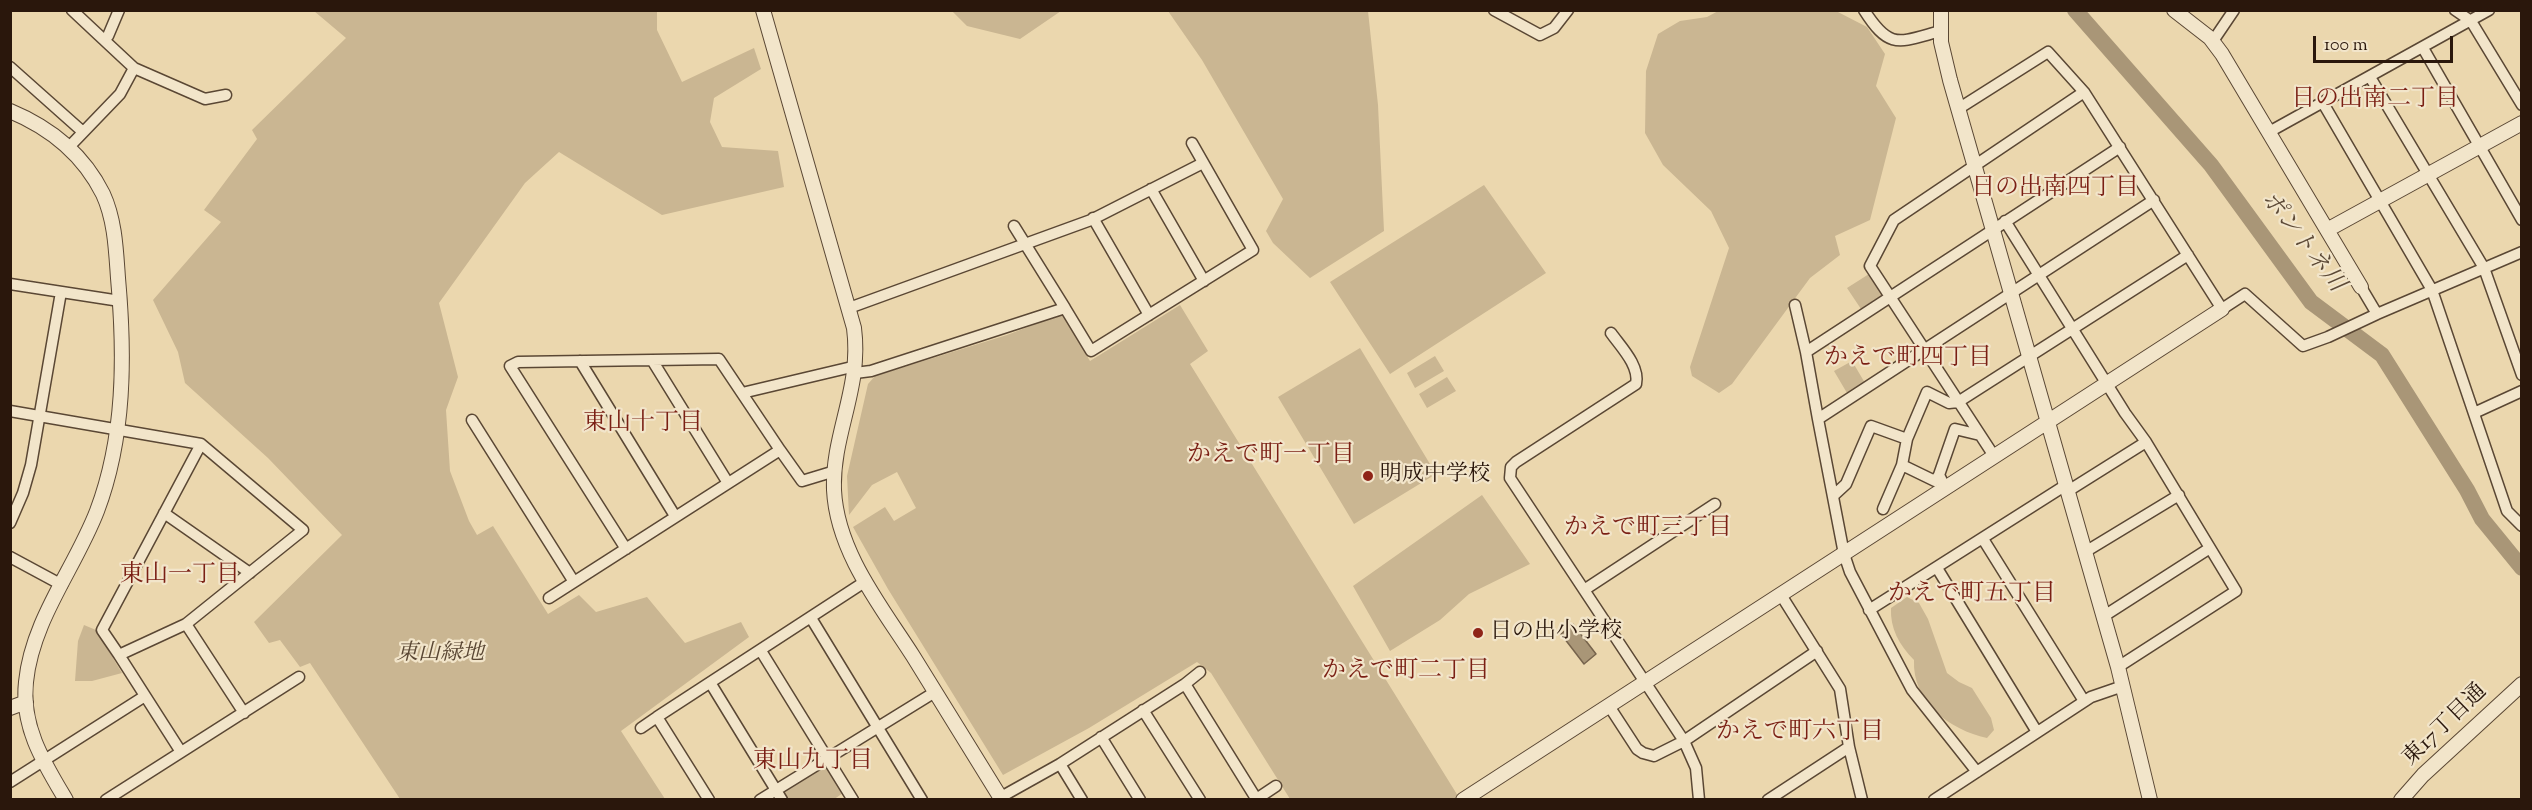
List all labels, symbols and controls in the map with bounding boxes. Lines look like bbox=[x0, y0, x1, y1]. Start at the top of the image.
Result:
scale bar bbox=[2316, 24, 2456, 62]
text: 100 m bbox=[2324, 33, 2368, 59]
district label: 日の出南二丁目 bbox=[2291, 87, 2459, 115]
district label: 日の出南四丁目 bbox=[1971, 176, 2139, 204]
water label: ポントネ川 bbox=[2253, 187, 2349, 299]
district label: かえで町四丁目 bbox=[1824, 346, 1992, 374]
district label: 東山十丁目 bbox=[583, 411, 703, 439]
district label: かえで町一丁目 bbox=[1187, 443, 1355, 471]
place label: 明成中学校 bbox=[1380, 463, 1490, 489]
marker: 明成中学校 bbox=[1361, 469, 1375, 483]
district label: かえで町三丁目 bbox=[1564, 516, 1732, 544]
district label: 東山一丁目 bbox=[120, 563, 240, 591]
district label: かえで町五丁目 bbox=[1888, 582, 2056, 610]
place label: 日の出小学校 bbox=[1490, 620, 1622, 646]
marker: 日の出小学校 bbox=[1471, 626, 1485, 640]
park label: 東山緑地 bbox=[396, 642, 484, 668]
district label: かえで町二丁目 bbox=[1322, 659, 1490, 687]
street label: 東17丁目通 bbox=[2399, 680, 2493, 772]
district label: かえで町六丁目 bbox=[1716, 720, 1884, 748]
district label: 東山九丁目 bbox=[753, 749, 873, 777]

